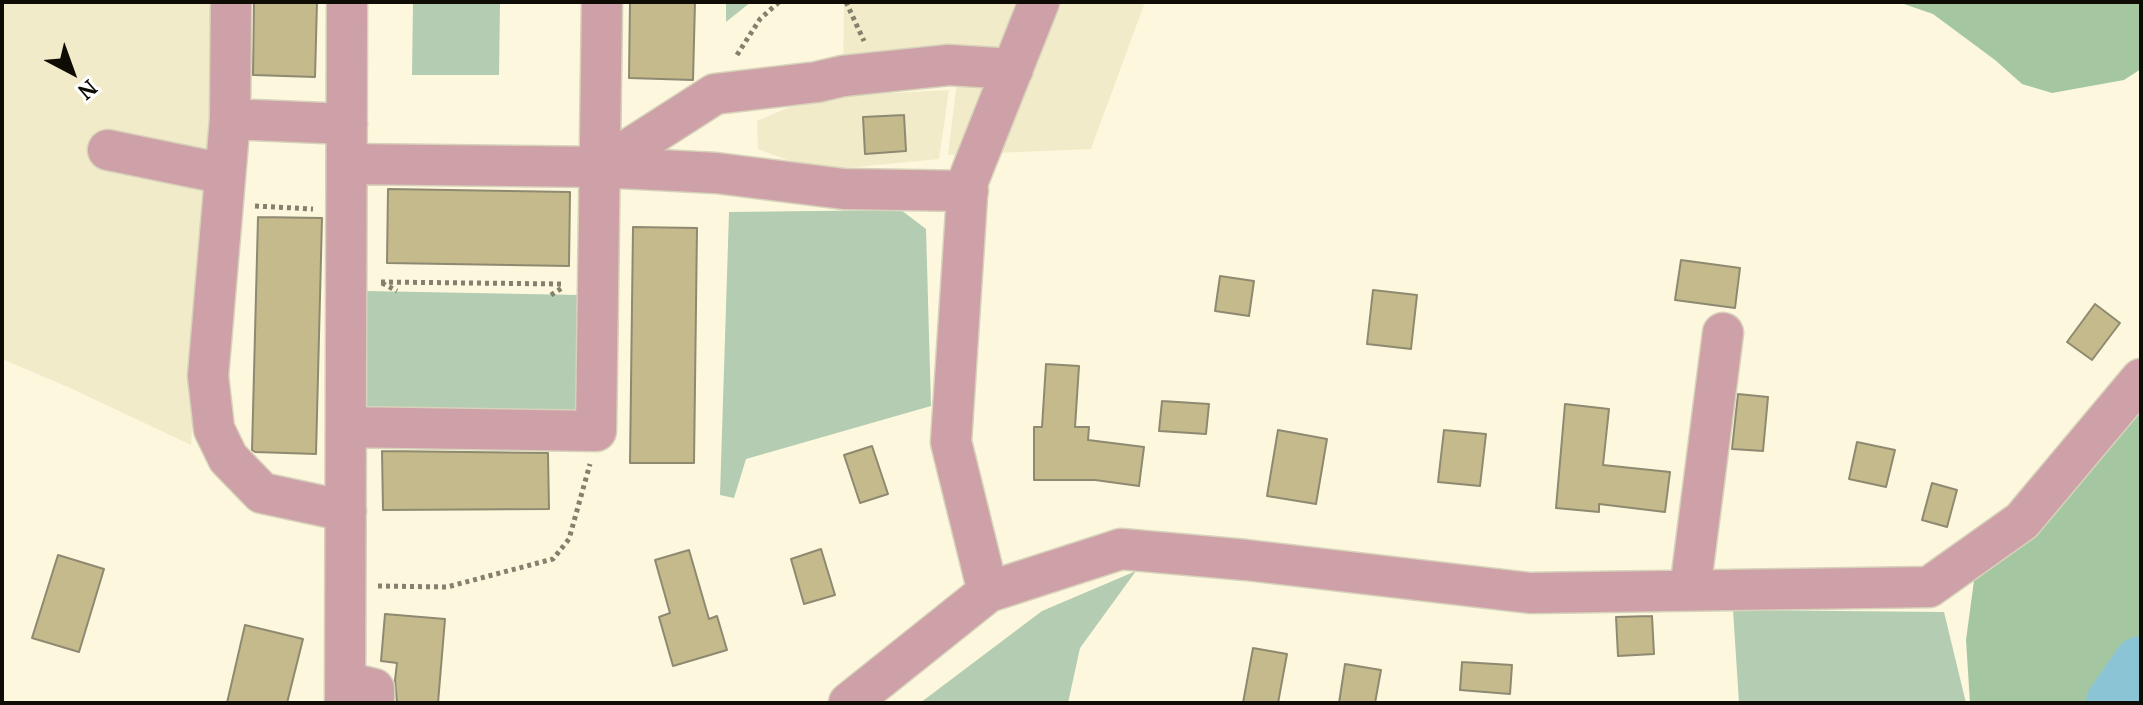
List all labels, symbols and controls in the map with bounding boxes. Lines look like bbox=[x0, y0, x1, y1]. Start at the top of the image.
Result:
north arrow bbox=[32, 32, 112, 112]
text: N bbox=[72, 74, 104, 107]

